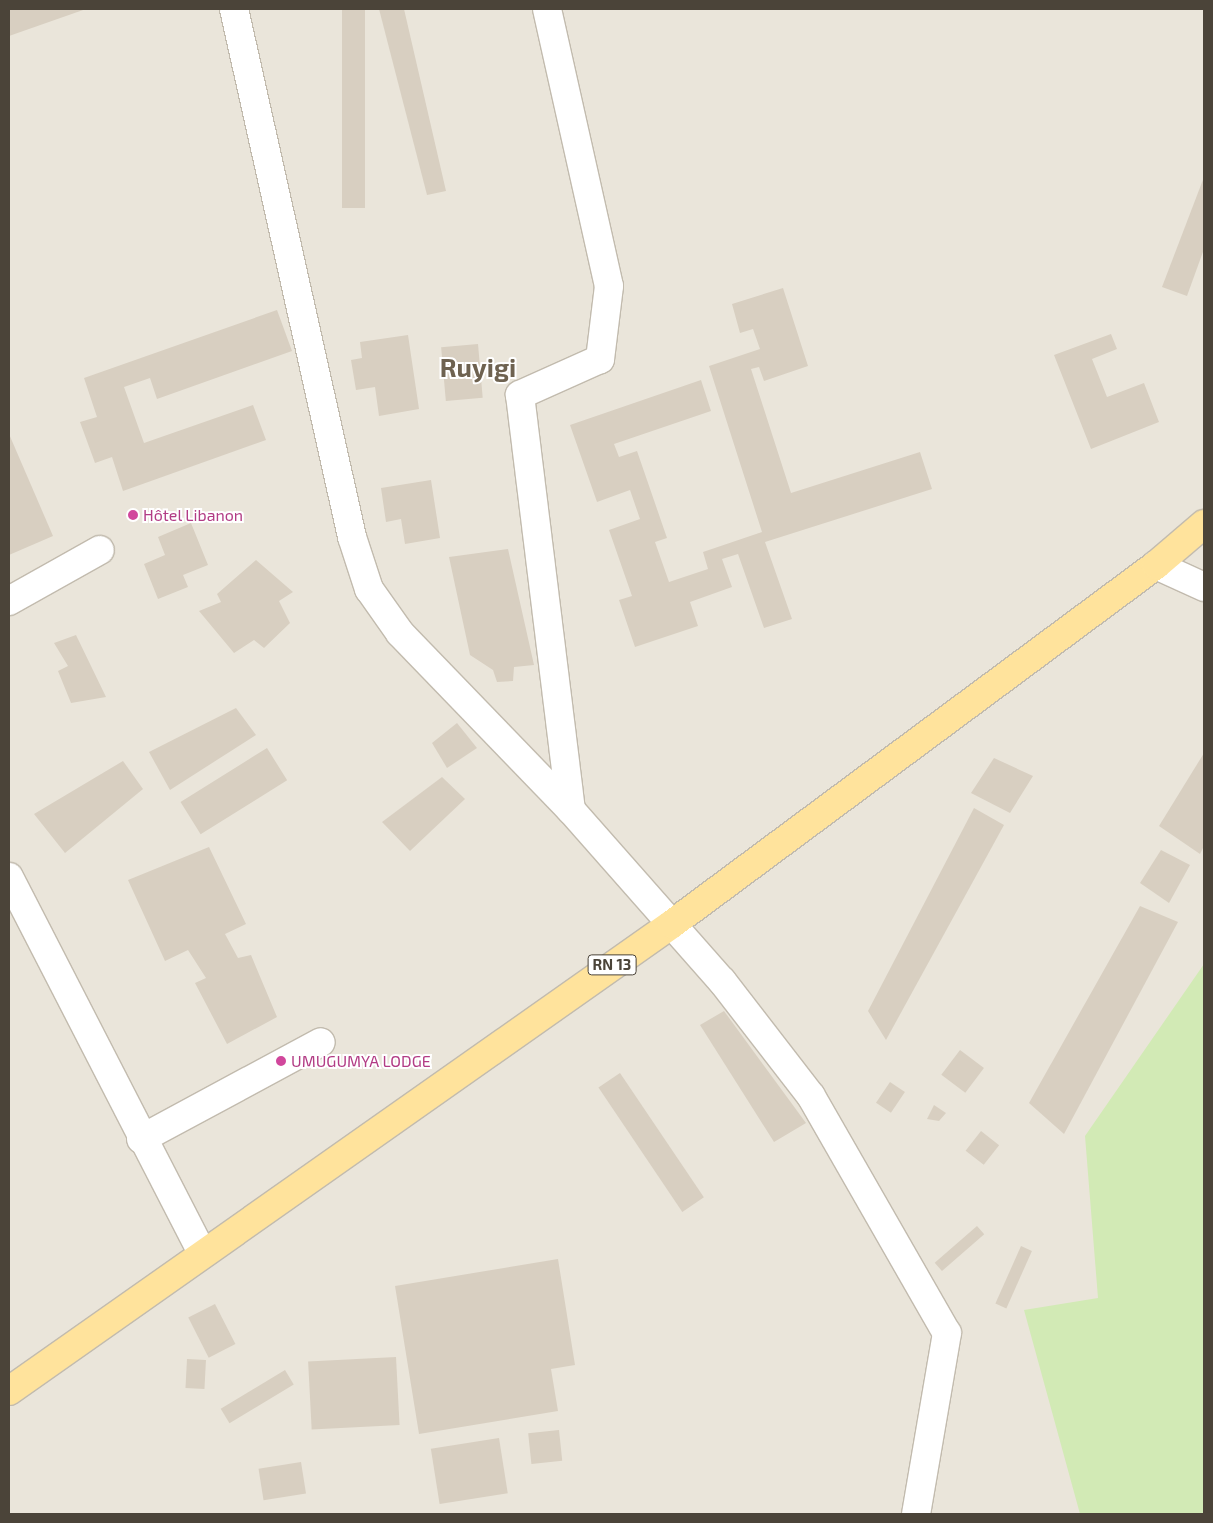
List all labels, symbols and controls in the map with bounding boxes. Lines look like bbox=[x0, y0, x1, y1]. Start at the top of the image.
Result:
district label: Ruyigi bbox=[440, 351, 516, 383]
place label: Hôtel Libanon bbox=[143, 505, 244, 525]
marker: Hôtel Libanon bbox=[127, 509, 139, 521]
road number: RN 13 bbox=[587, 952, 637, 978]
place label: UMUGUMYA LODGE bbox=[291, 1051, 431, 1071]
marker: UMUGUMYA LODGE bbox=[275, 1055, 287, 1067]

